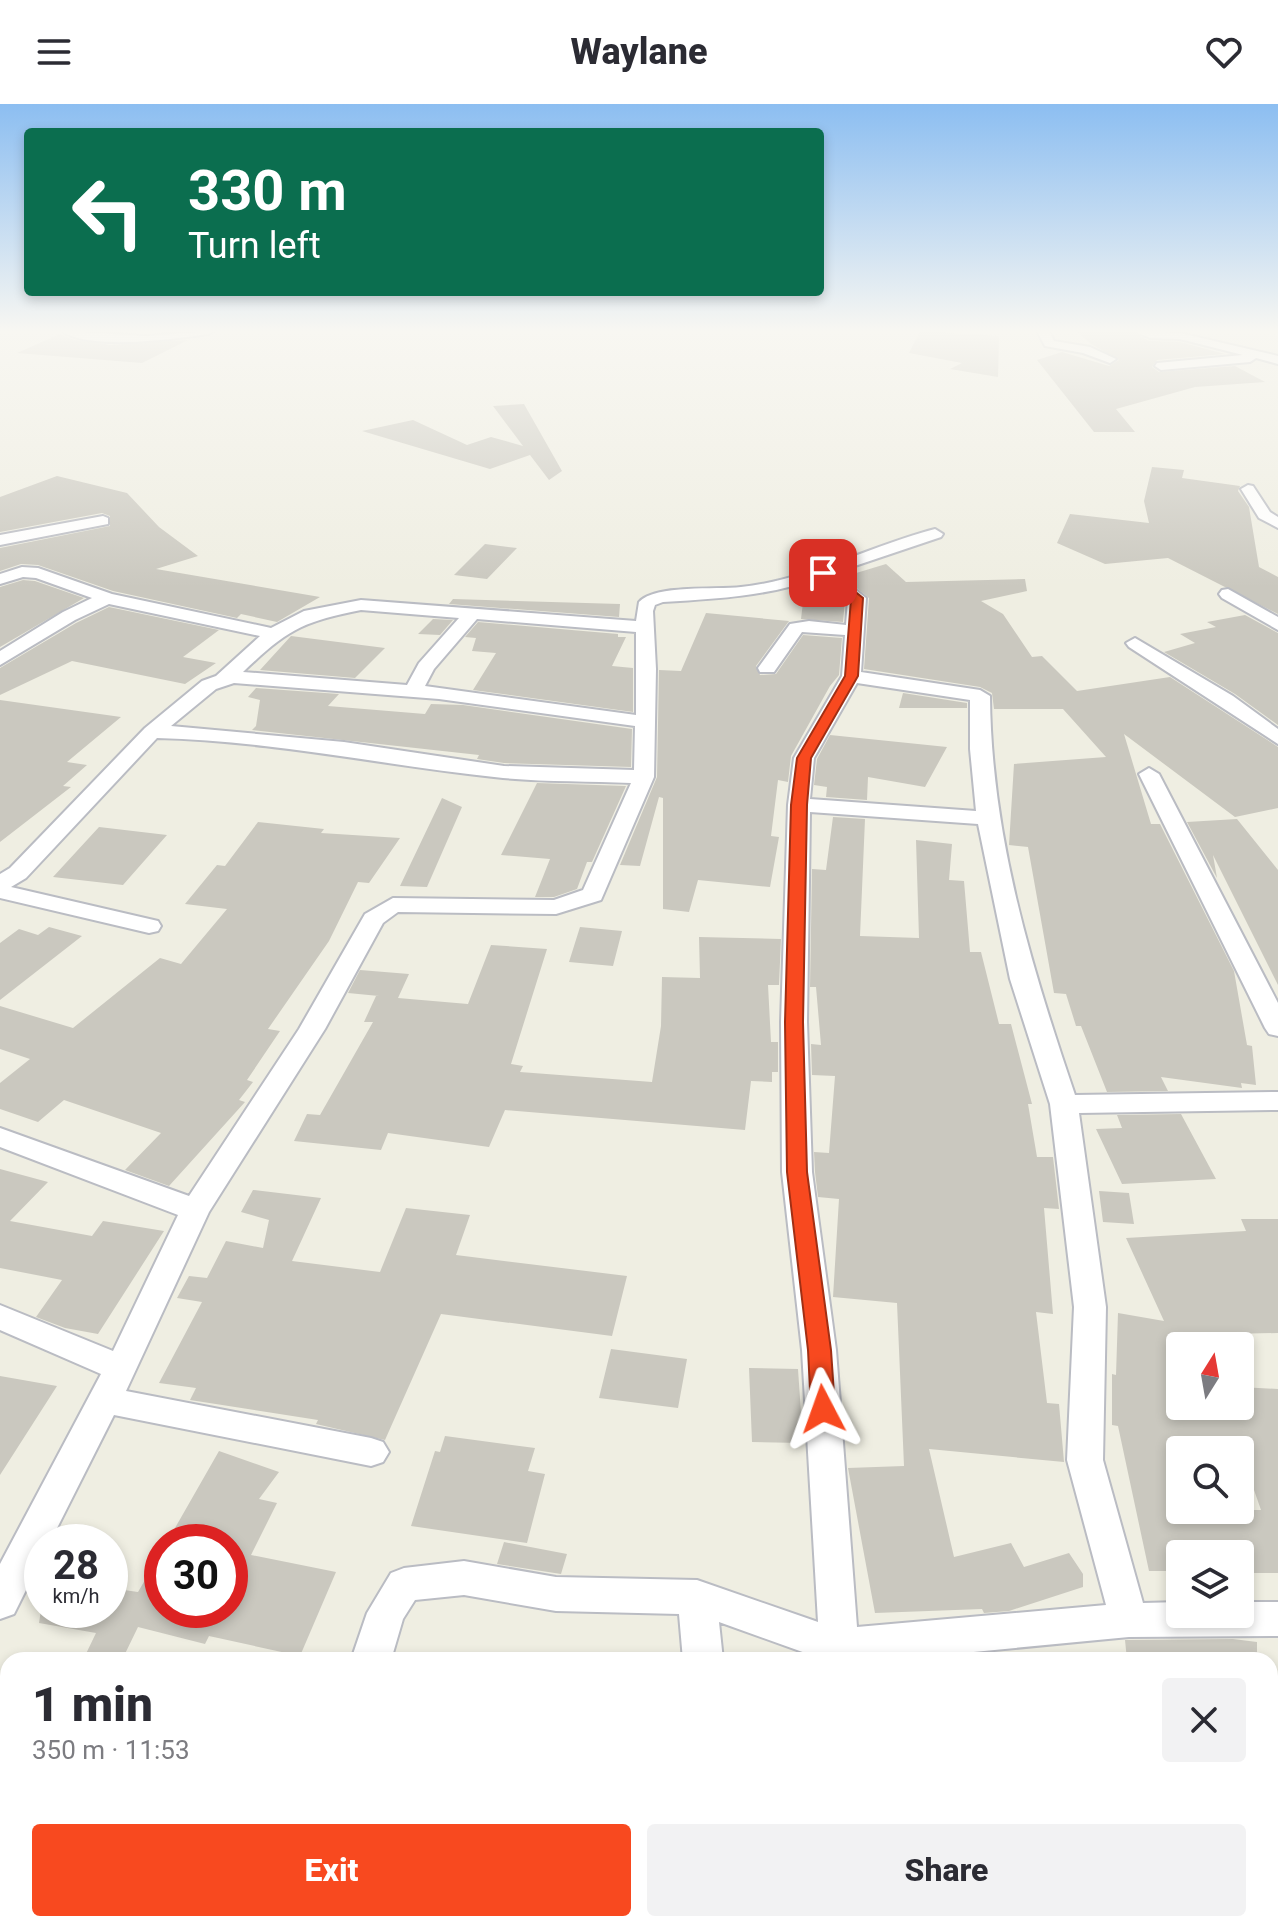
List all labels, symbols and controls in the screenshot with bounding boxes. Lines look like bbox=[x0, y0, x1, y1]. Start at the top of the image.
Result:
icon: menu bbox=[32, 30, 76, 74]
icon: heart bbox=[1202, 30, 1246, 74]
text: Waylane bbox=[571, 31, 707, 73]
text: 330 m bbox=[188, 158, 347, 224]
icon: left bbox=[56, 160, 160, 264]
text: Turn left bbox=[188, 225, 321, 267]
pin bbox=[789, 539, 857, 607]
icon: arrive bbox=[801, 551, 845, 595]
north arrow bbox=[1166, 1332, 1254, 1420]
map controls bbox=[1166, 1332, 1254, 1628]
position arrow bbox=[781, 1367, 865, 1451]
button: search bbox=[1166, 1436, 1254, 1524]
speed limit sign: 30 bbox=[144, 1524, 248, 1628]
button: layers bbox=[1166, 1540, 1254, 1628]
text: 28 bbox=[53, 1542, 99, 1589]
text: km/h bbox=[53, 1584, 99, 1608]
text: 1 min bbox=[32, 1676, 153, 1733]
button: close bbox=[1162, 1678, 1246, 1762]
text: 350 m · 11:53 bbox=[32, 1735, 190, 1765]
button: Exit bbox=[32, 1824, 631, 1916]
button: Share bbox=[647, 1824, 1246, 1916]

